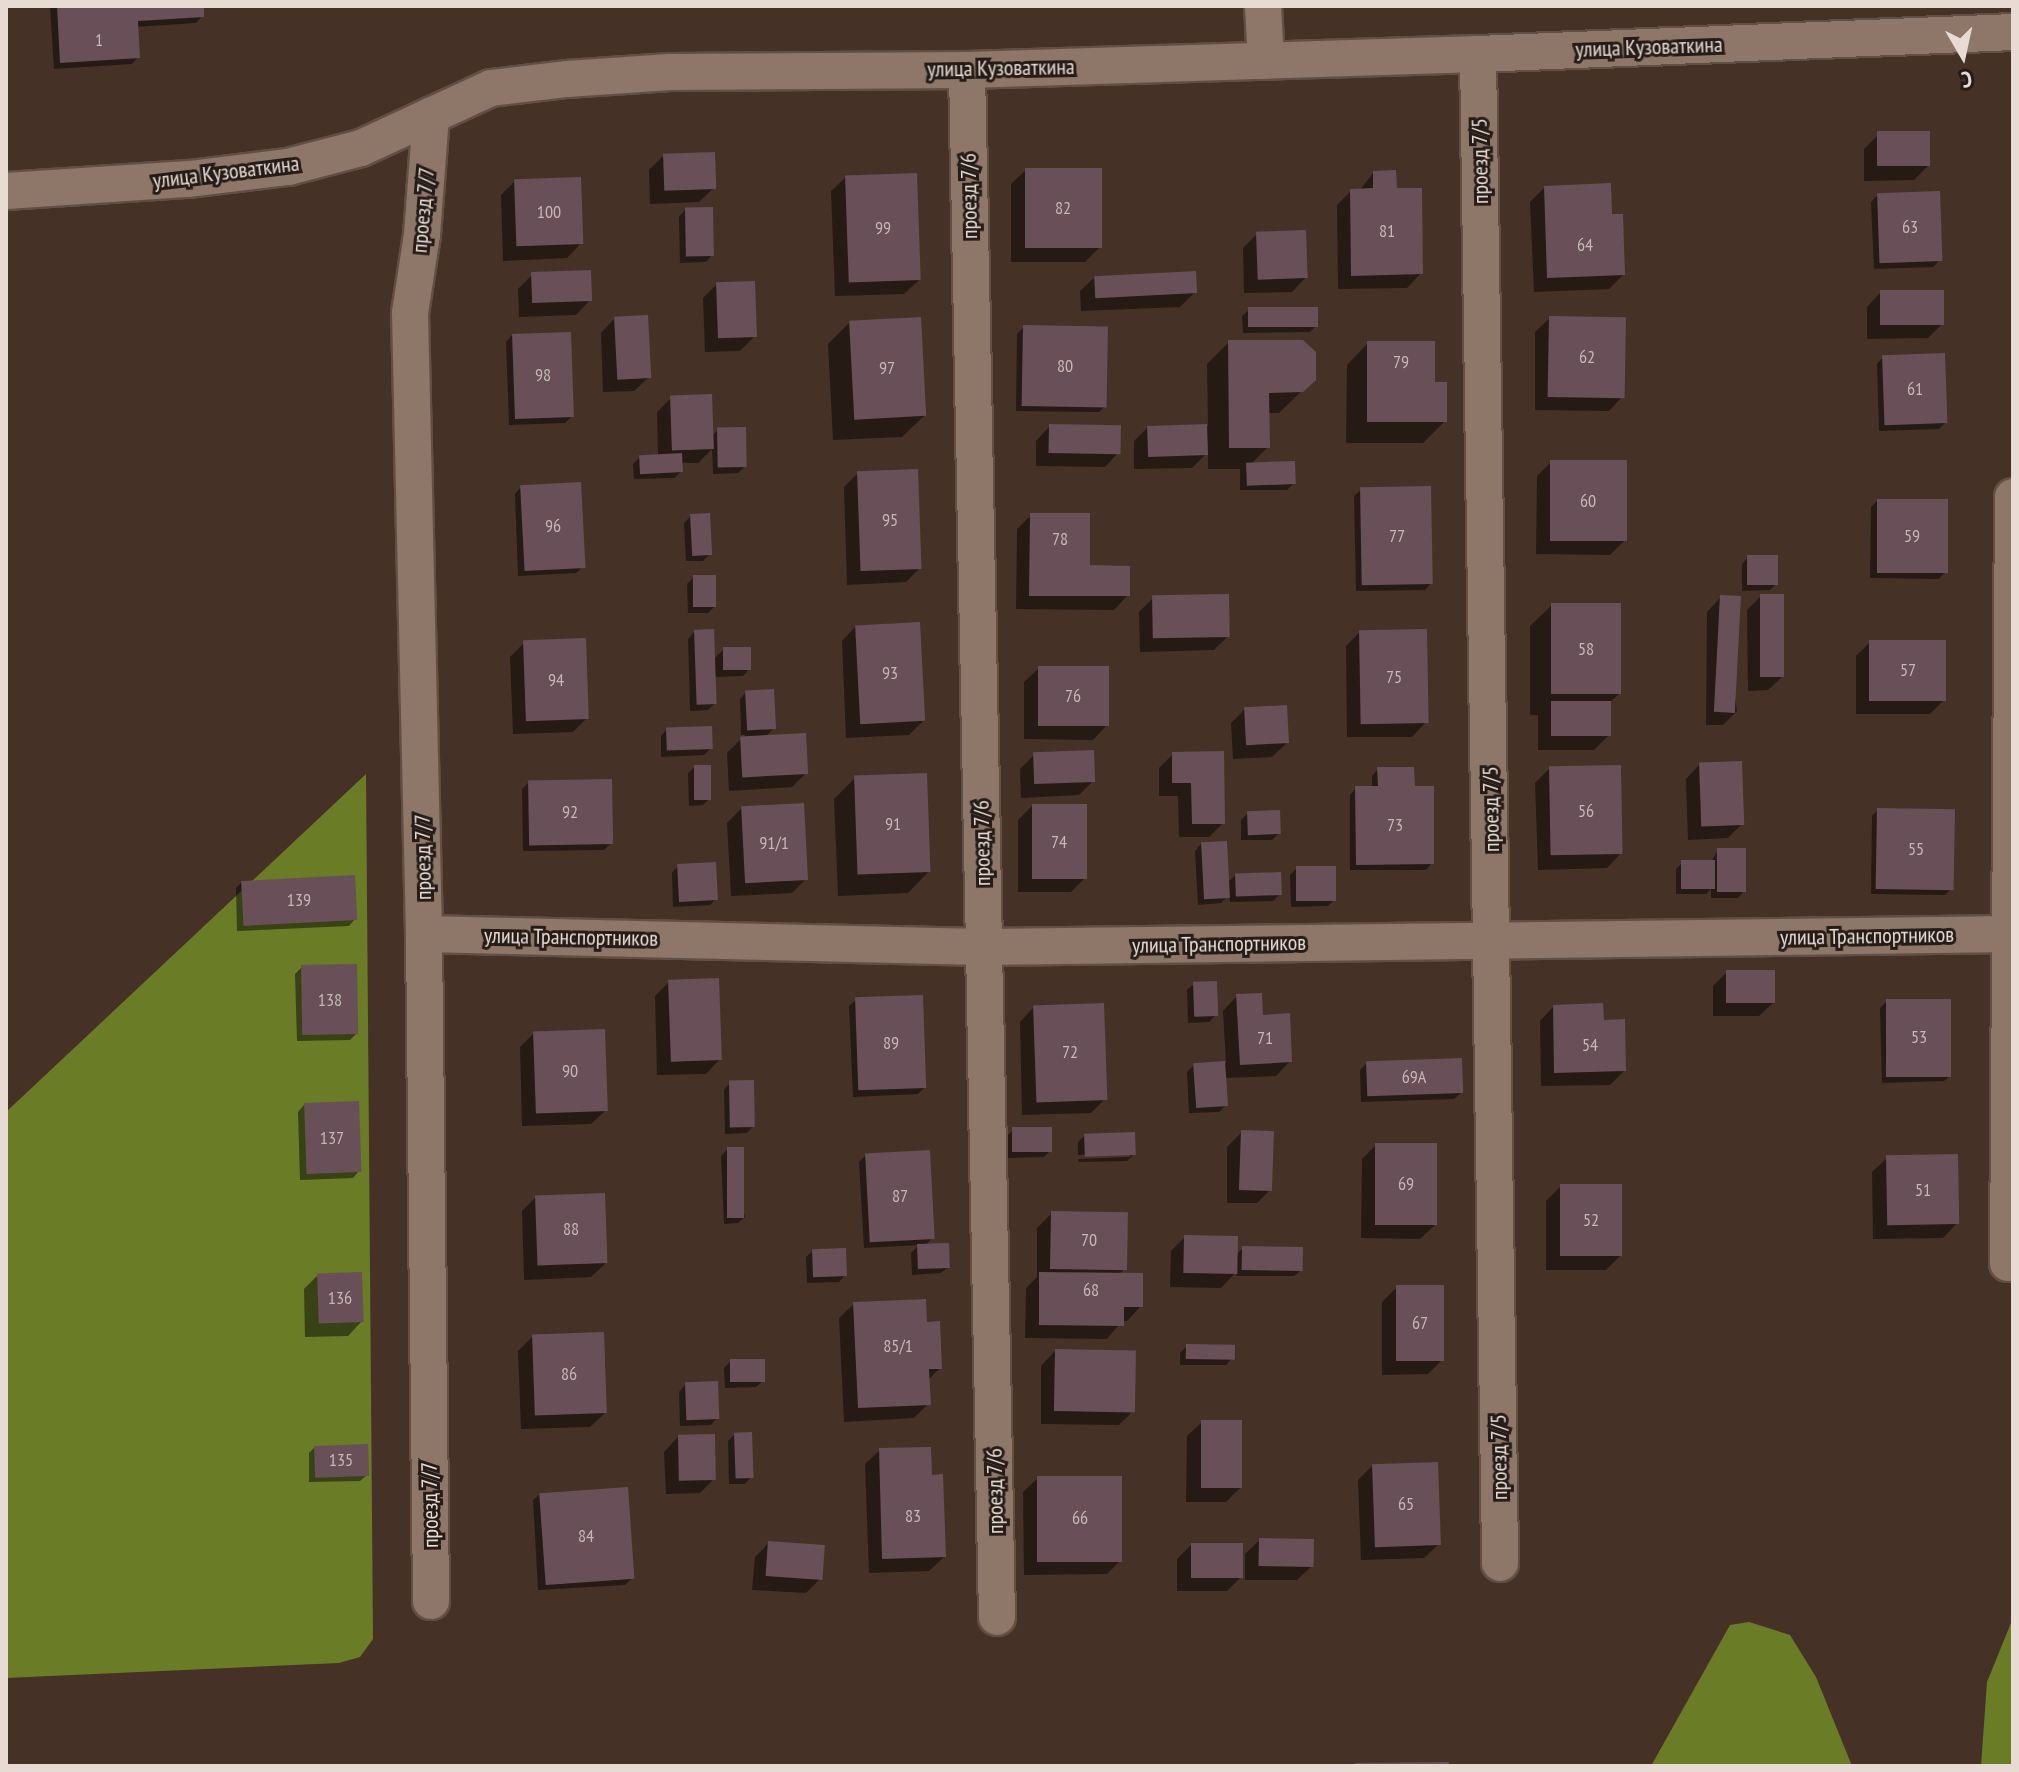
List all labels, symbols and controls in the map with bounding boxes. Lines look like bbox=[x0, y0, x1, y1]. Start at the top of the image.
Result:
north arrow bbox=[1923, 16, 2003, 96]
house number: 1 bbox=[95, 29, 103, 51]
street label: улица Кузоваткина bbox=[1575, 31, 1723, 63]
street label: улица Кузоваткина bbox=[927, 54, 1075, 82]
text: С bbox=[1960, 65, 1974, 94]
street label: проезд 7/5 bbox=[1466, 118, 1494, 204]
street label: улица Кузоваткина bbox=[151, 150, 301, 194]
street label: проезд 7/6 bbox=[955, 153, 983, 239]
street label: проезд 7/7 bbox=[406, 166, 440, 254]
house number: 82 bbox=[1055, 197, 1071, 219]
house number: 100 bbox=[537, 201, 561, 223]
house number: 63 bbox=[1902, 216, 1918, 238]
house number: 99 bbox=[875, 217, 891, 239]
house number: 81 bbox=[1379, 220, 1395, 242]
house number: 64 bbox=[1577, 234, 1593, 256]
house number: 62 bbox=[1579, 346, 1595, 368]
house number: 79 bbox=[1393, 351, 1409, 373]
house number: 80 bbox=[1057, 355, 1073, 377]
house number: 97 bbox=[879, 357, 895, 379]
house number: 98 bbox=[535, 364, 551, 386]
house number: 61 bbox=[1907, 378, 1923, 400]
house number: 60 bbox=[1580, 490, 1596, 512]
house number: 95 bbox=[882, 509, 898, 531]
house number: 96 bbox=[545, 515, 561, 537]
house number: 77 bbox=[1389, 525, 1405, 547]
house number: 59 bbox=[1904, 525, 1920, 547]
house number: 78 bbox=[1052, 528, 1068, 550]
house number: 58 bbox=[1578, 638, 1594, 660]
house number: 57 bbox=[1900, 659, 1916, 681]
house number: 93 bbox=[882, 662, 898, 684]
house number: 75 bbox=[1386, 666, 1402, 688]
house number: 94 bbox=[548, 669, 564, 691]
house number: 76 bbox=[1065, 685, 1081, 707]
street label: проезд 7/5 bbox=[1477, 766, 1505, 852]
street label: проезд 7/6 bbox=[968, 800, 996, 886]
house number: 56 bbox=[1578, 800, 1594, 822]
house number: 92 bbox=[562, 801, 578, 823]
house number: 91 bbox=[885, 813, 901, 835]
street label: проезд 7/7 bbox=[409, 814, 437, 900]
house number: 73 bbox=[1387, 814, 1403, 836]
house number: 74 bbox=[1051, 831, 1067, 853]
house number: 91/1 bbox=[759, 832, 789, 854]
house number: 55 bbox=[1908, 838, 1924, 860]
house number: 139 bbox=[287, 889, 311, 911]
street label: улица Транспортников bbox=[1779, 921, 1955, 951]
street label: улица Транспортников bbox=[483, 922, 659, 952]
street label: улица Транспортников bbox=[1131, 929, 1307, 959]
house number: 138 bbox=[318, 989, 342, 1011]
house number: 53 bbox=[1911, 1026, 1927, 1048]
house number: 71 bbox=[1257, 1027, 1273, 1049]
house number: 89 bbox=[883, 1032, 899, 1054]
house number: 54 bbox=[1582, 1034, 1598, 1056]
house number: 72 bbox=[1062, 1041, 1078, 1063]
house number: 90 bbox=[562, 1060, 578, 1082]
house number: 69А bbox=[1402, 1066, 1426, 1088]
house number: 137 bbox=[320, 1127, 344, 1149]
house number: 69 bbox=[1398, 1173, 1414, 1195]
house number: 51 bbox=[1915, 1179, 1931, 1201]
house number: 87 bbox=[892, 1185, 908, 1207]
house number: 52 bbox=[1583, 1209, 1599, 1231]
house number: 88 bbox=[563, 1218, 579, 1240]
house number: 70 bbox=[1081, 1229, 1097, 1251]
house number: 68 bbox=[1083, 1279, 1099, 1301]
house number: 136 bbox=[328, 1287, 352, 1309]
house number: 67 bbox=[1412, 1312, 1428, 1334]
house number: 85/1 bbox=[883, 1335, 913, 1357]
house number: 86 bbox=[561, 1363, 577, 1385]
street label: проезд 7/5 bbox=[1485, 1414, 1513, 1500]
street label: проезд 7/6 bbox=[981, 1448, 1009, 1534]
house number: 135 bbox=[329, 1449, 353, 1471]
street label: проезд 7/7 bbox=[416, 1462, 444, 1548]
house number: 65 bbox=[1398, 1493, 1414, 1515]
house number: 83 bbox=[905, 1505, 921, 1527]
house number: 66 bbox=[1072, 1507, 1088, 1529]
house number: 84 bbox=[578, 1525, 594, 1547]

